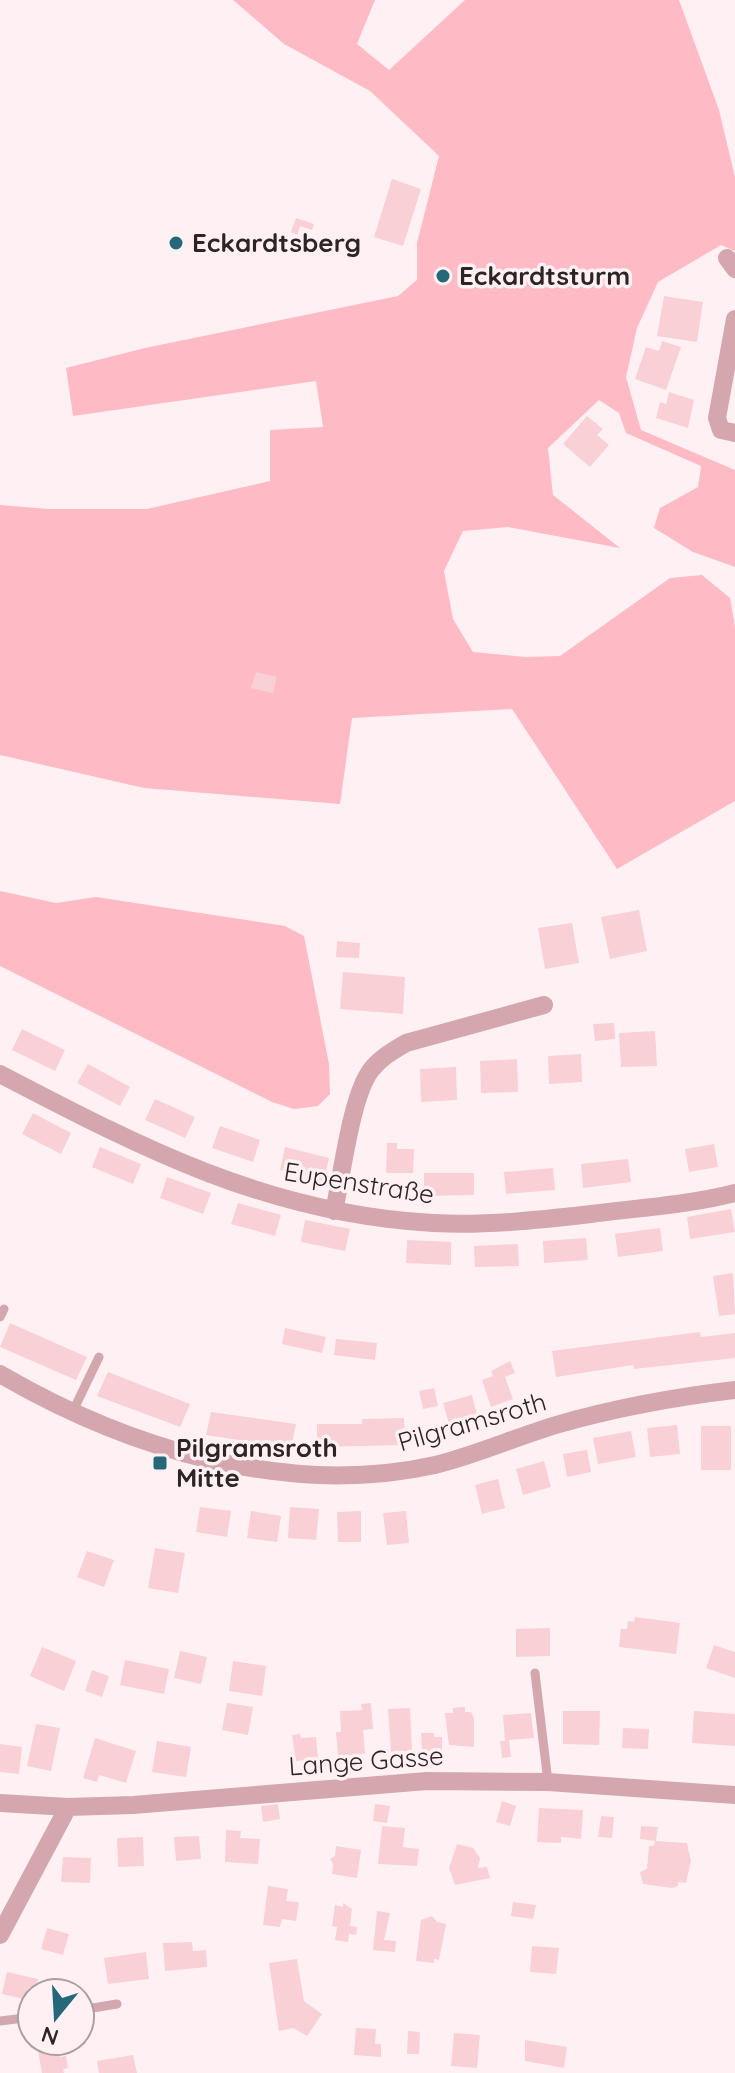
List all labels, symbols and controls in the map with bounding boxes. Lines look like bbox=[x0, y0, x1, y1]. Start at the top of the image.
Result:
place label: Eckardtsberg bbox=[192, 226, 361, 259]
marker: Eckardtsberg bbox=[167, 234, 185, 252]
place label: Eckardtsturm bbox=[459, 259, 630, 292]
marker: Eckardtsturm bbox=[434, 267, 452, 285]
street label: Eupenstraße bbox=[282, 1154, 437, 1211]
street label: Pilgramsroth bbox=[394, 1385, 550, 1458]
place label: Pilgramsroth Mitte bbox=[176, 1431, 338, 1494]
marker: Pilgramsroth Mitte bbox=[151, 1454, 169, 1472]
street label: Lange Gasse bbox=[287, 1739, 445, 1782]
north arrow bbox=[16, 1977, 96, 2057]
text: N bbox=[38, 2020, 62, 2052]

